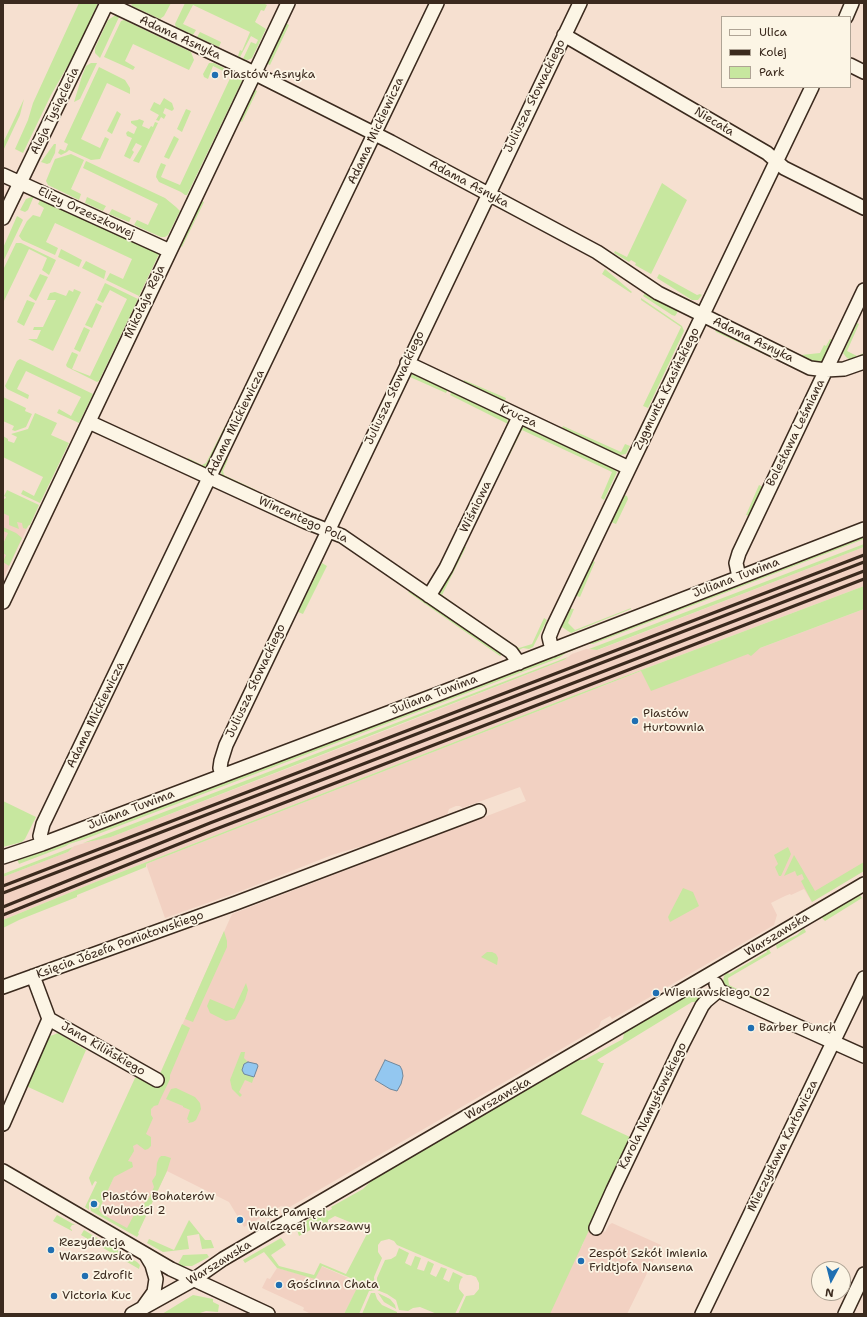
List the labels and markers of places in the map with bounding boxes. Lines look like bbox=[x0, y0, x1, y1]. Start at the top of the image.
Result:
place label: Piastów Asnyka bbox=[223, 68, 315, 82]
marker: Piastów Asnyka bbox=[210, 70, 220, 80]
place label: Piastów Hurtownia bbox=[643, 707, 704, 735]
marker: Piastów Hurtownia bbox=[630, 716, 640, 726]
place label: Wieniawskiego 02 bbox=[664, 986, 770, 1000]
marker: Wieniawskiego 02 bbox=[651, 988, 661, 998]
place label: Barber Punch bbox=[759, 1021, 836, 1035]
marker: Barber Punch bbox=[746, 1023, 756, 1033]
place label: Piastów Bohaterów Wolności 2 bbox=[102, 1190, 215, 1218]
marker: Piastów Bohaterów Wolności 2 bbox=[89, 1199, 99, 1209]
place label: Trakt Pamięci Walczącej Warszawy bbox=[248, 1206, 371, 1234]
marker: Trakt Pamięci Walczącej Warszawy bbox=[235, 1215, 245, 1225]
place label: Rezydencja Warszawska bbox=[59, 1236, 132, 1264]
marker: Rezydencja Warszawska bbox=[46, 1245, 56, 1255]
place label: Zespół Szkół imienia Fridtjofa Nansena bbox=[589, 1247, 707, 1275]
marker: Zespół Szkół imienia Fridtjofa Nansena bbox=[576, 1256, 586, 1266]
place label: Zdrofit bbox=[93, 1269, 133, 1283]
marker: Zdrofit bbox=[80, 1271, 90, 1281]
place label: Gościnna Chata bbox=[287, 1278, 378, 1292]
marker: Gościnna Chata bbox=[274, 1280, 284, 1290]
place label: Victoria Kuc bbox=[62, 1289, 131, 1303]
marker: Victoria Kuc bbox=[49, 1291, 59, 1301]

